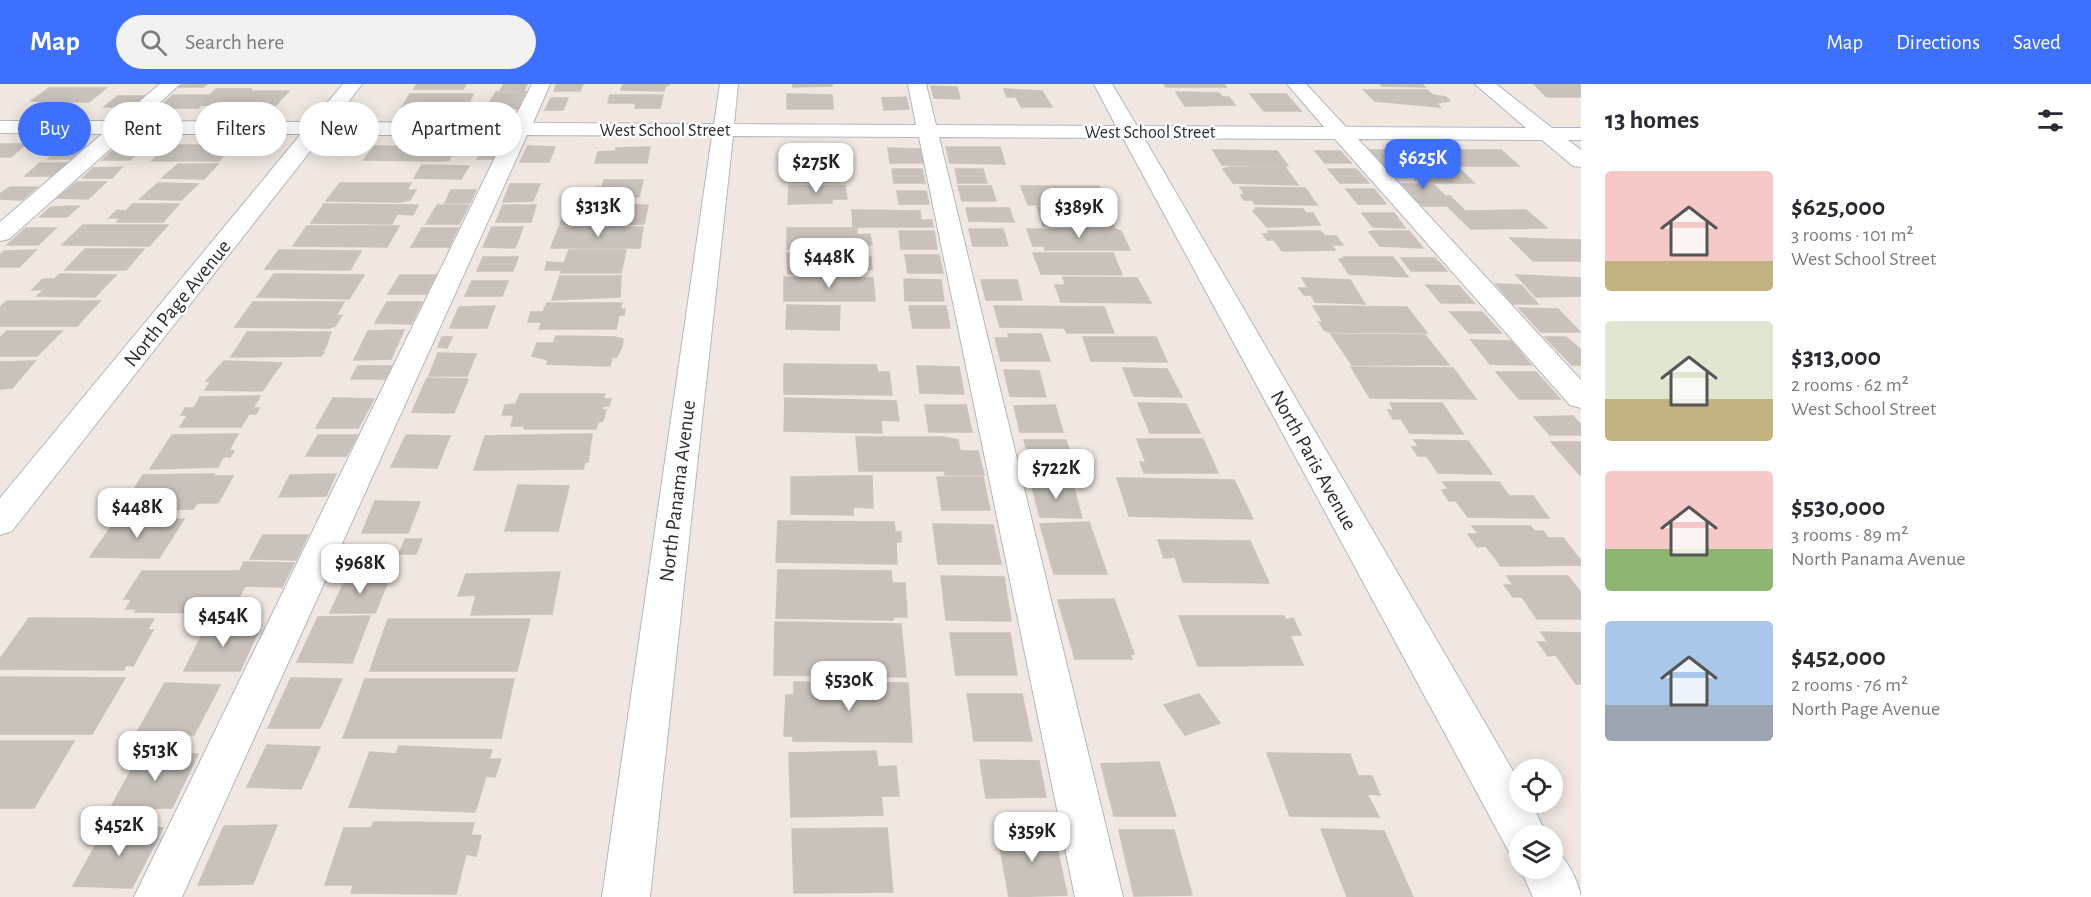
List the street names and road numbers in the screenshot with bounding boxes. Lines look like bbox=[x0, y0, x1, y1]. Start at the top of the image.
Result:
street label: West School Street bbox=[600, 122, 731, 140]
street label: West School Street bbox=[1085, 124, 1216, 142]
street label: North Page Avenue bbox=[120, 236, 235, 371]
street label: North Paris Avenue bbox=[1267, 387, 1361, 534]
street label: North Panama Avenue bbox=[656, 399, 699, 583]

